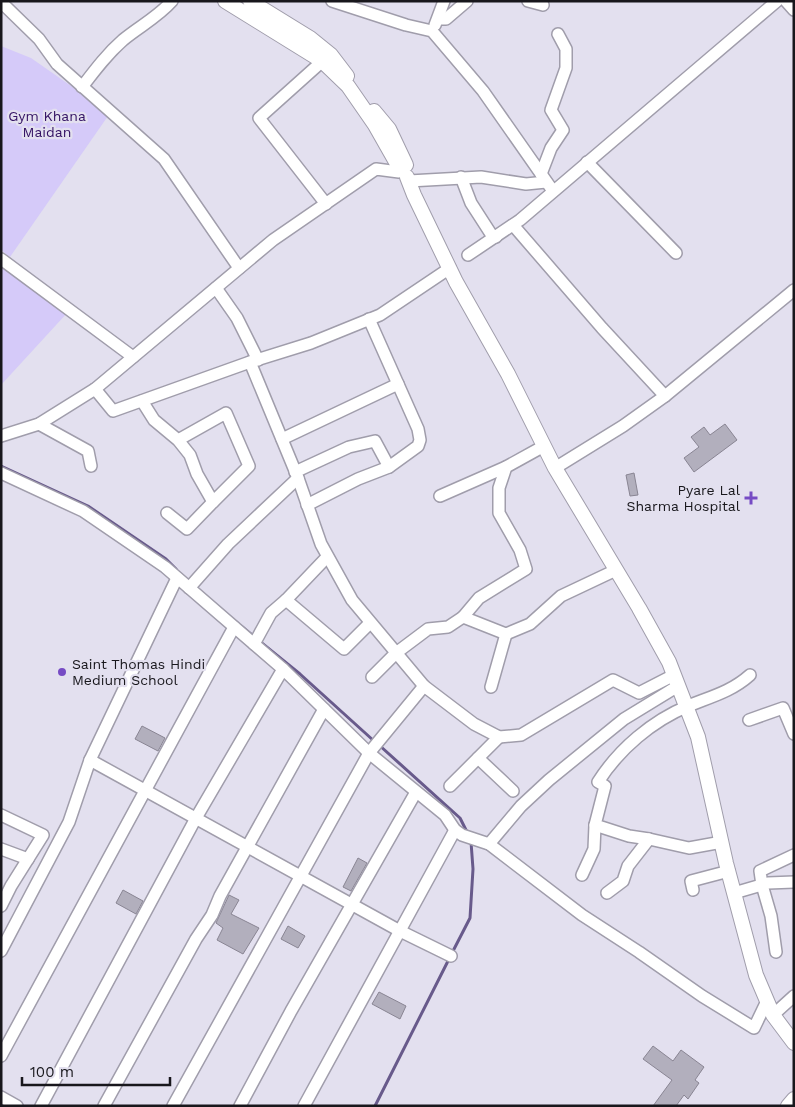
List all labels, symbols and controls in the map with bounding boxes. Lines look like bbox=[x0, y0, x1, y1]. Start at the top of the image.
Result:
park label: Gym Khana Maidan bbox=[8, 108, 86, 140]
place label: Pyare Lal Sharma Hospital bbox=[626, 482, 741, 514]
marker: Pyare Lal Sharma Hospital bbox=[744, 491, 758, 505]
place label: Saint Thomas Hindi Medium School bbox=[72, 656, 205, 688]
marker: Saint Thomas Hindi Medium School bbox=[56, 666, 68, 678]
scale bar bbox=[22, 1054, 170, 1086]
text: 100 m bbox=[30, 1063, 74, 1081]

